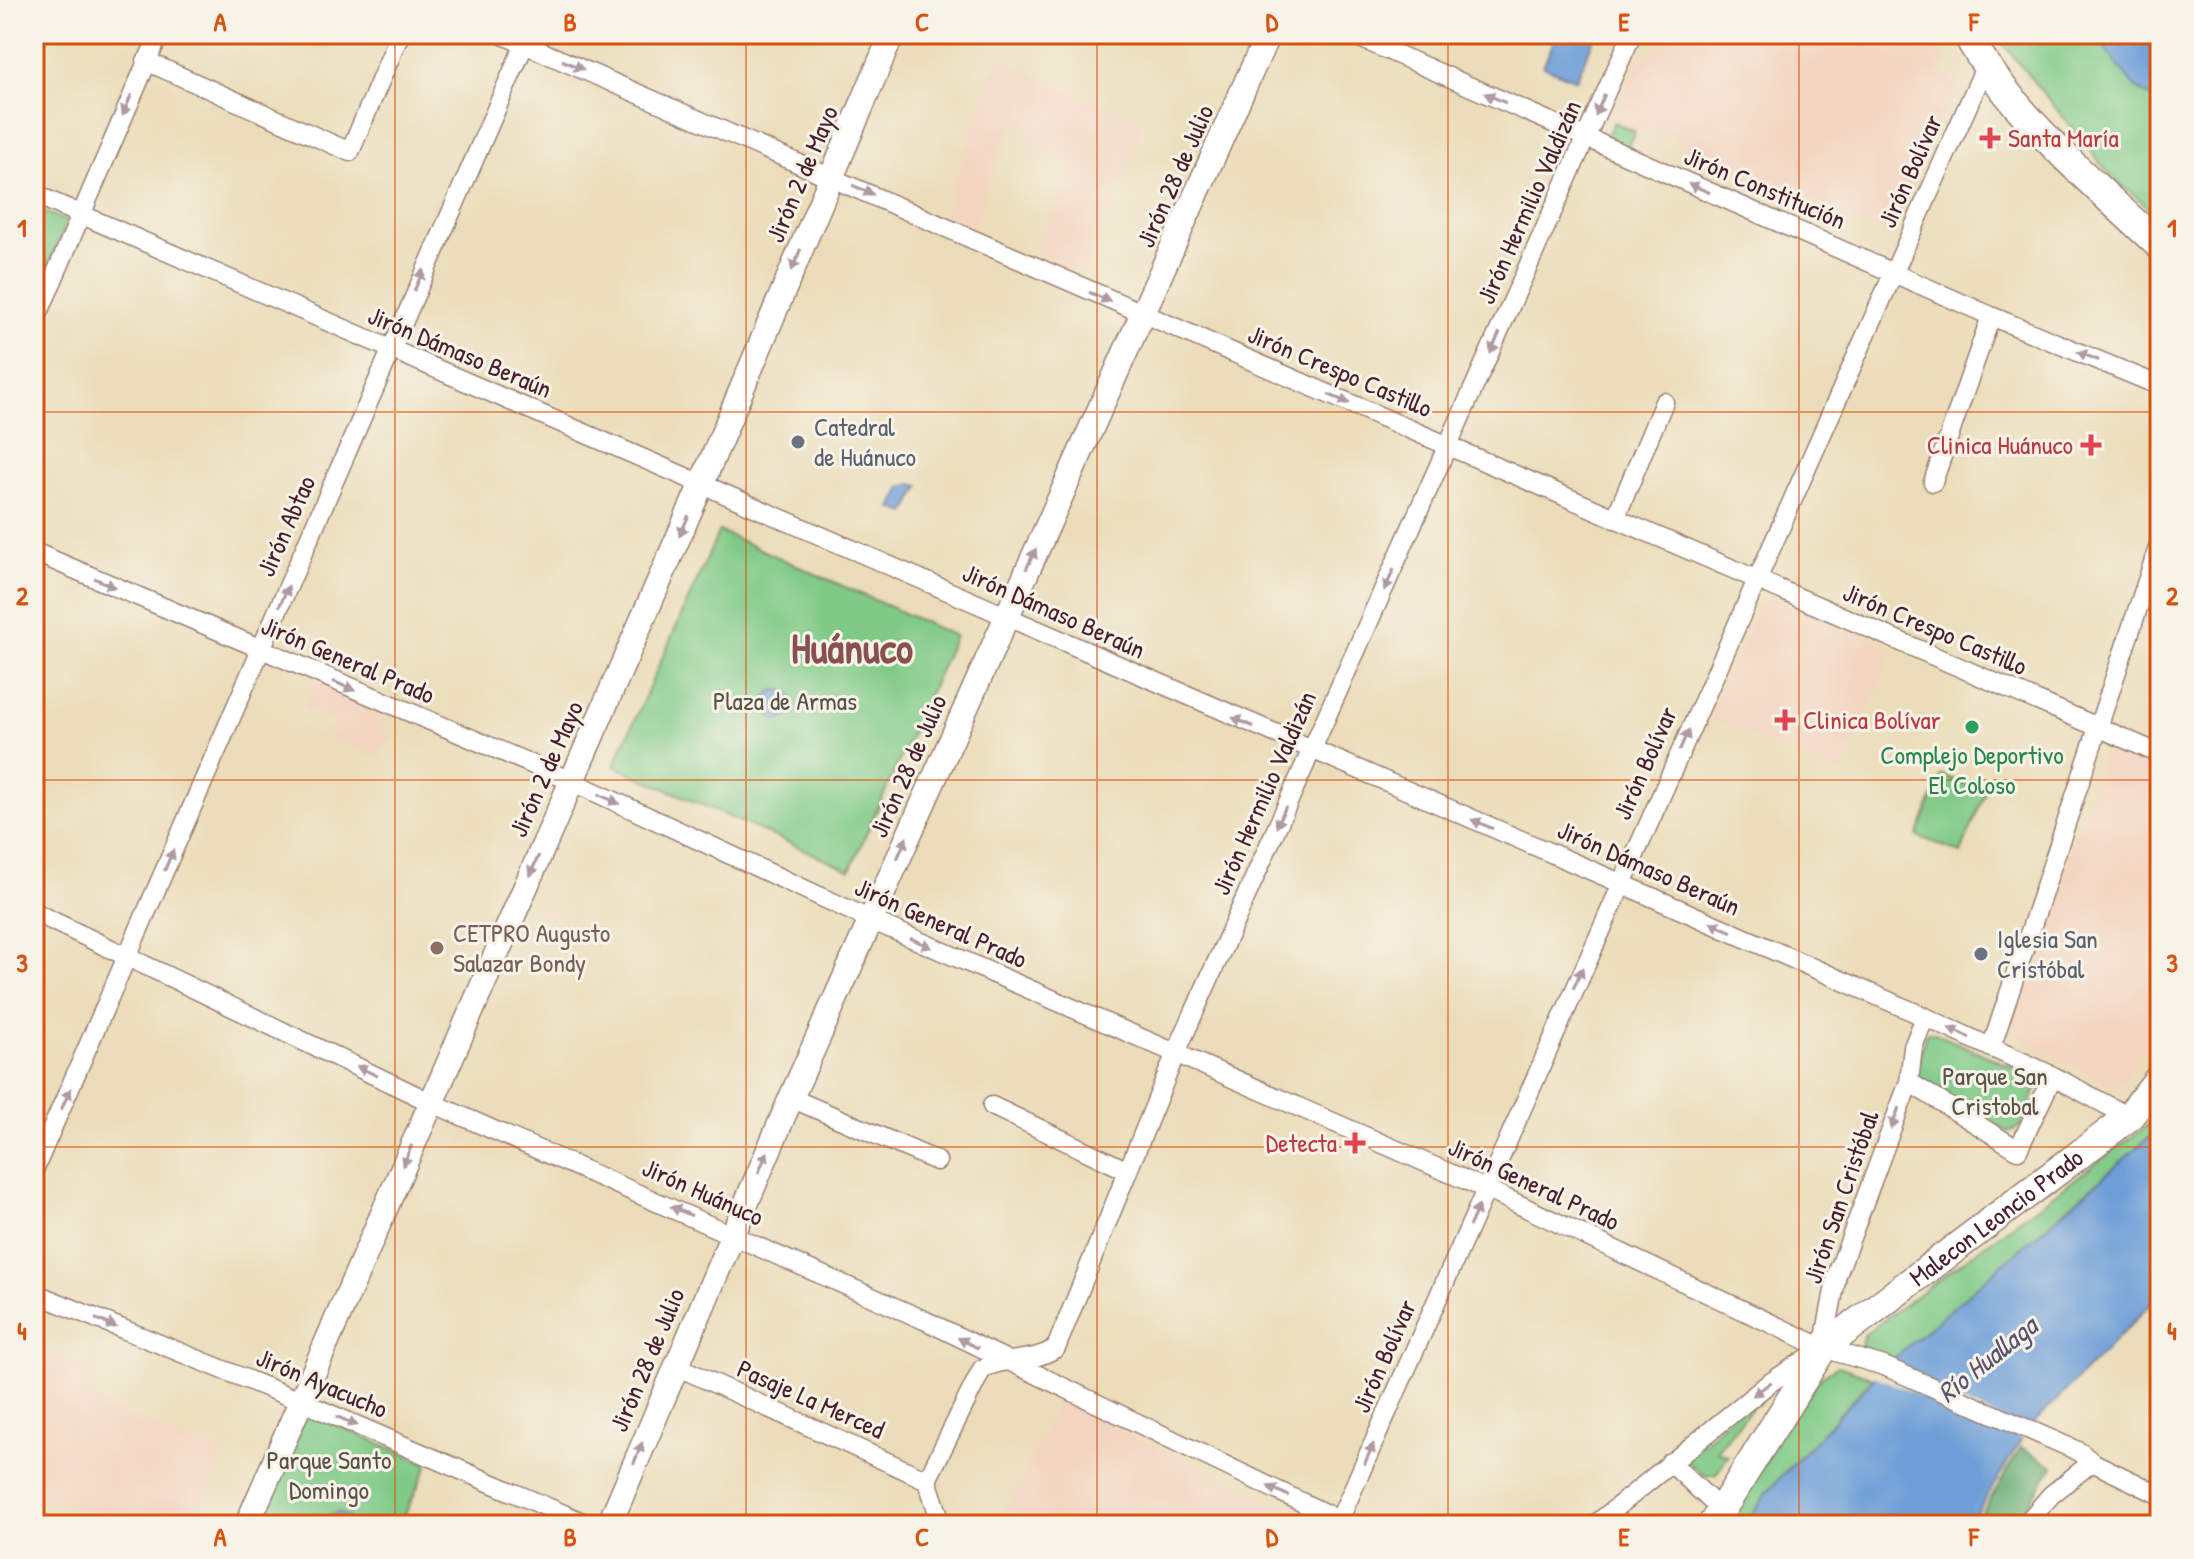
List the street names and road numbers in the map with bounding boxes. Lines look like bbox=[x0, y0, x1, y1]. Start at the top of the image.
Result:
street label: Jirón Hermilio Valdizán bbox=[1468, 94, 1589, 309]
street label: Jirón 28 de Julio bbox=[1127, 99, 1222, 253]
street label: Jirón 2 de Mayo bbox=[757, 100, 846, 248]
street label: Jirón Bolívar bbox=[1869, 109, 1950, 233]
street label: Jirón Constitución bbox=[1679, 138, 1851, 237]
street label: Jirón Dámaso Beraún bbox=[363, 297, 557, 406]
street label: Jirón Crespo Castillo bbox=[1243, 316, 1438, 425]
street label: Jirón Abtao bbox=[248, 470, 323, 582]
street label: Jirón Dámaso Beraún bbox=[957, 555, 1151, 666]
street label: Jirón Crespo Castillo bbox=[1838, 574, 2033, 683]
street label: Jirón General Prado bbox=[256, 607, 440, 712]
street label: Jirón Hermilio Valdizán bbox=[1203, 685, 1324, 900]
street label: Jirón 28 de Julio bbox=[860, 689, 955, 843]
street label: Jirón 2 de Mayo bbox=[500, 695, 591, 842]
street label: Jirón Bolívar bbox=[1604, 701, 1685, 825]
street label: Jirón Dámaso Beraún bbox=[1552, 812, 1746, 923]
street label: Jirón General Prado bbox=[850, 869, 1033, 976]
street label: Jirón San Cristóbal bbox=[1795, 1106, 1887, 1288]
street label: Jirón General Prado bbox=[1443, 1129, 1625, 1239]
street label: Malecon Leoncio Prado bbox=[1902, 1140, 2090, 1294]
street label: Jirón Huánuco bbox=[637, 1149, 769, 1234]
street label: Jirón 28 de Julio bbox=[601, 1283, 692, 1437]
street label: Jirón Bolívar bbox=[1343, 1294, 1424, 1418]
street label: Jirón Ayacucho bbox=[251, 1339, 393, 1426]
street label: Pasaje La Merced bbox=[732, 1351, 890, 1447]

